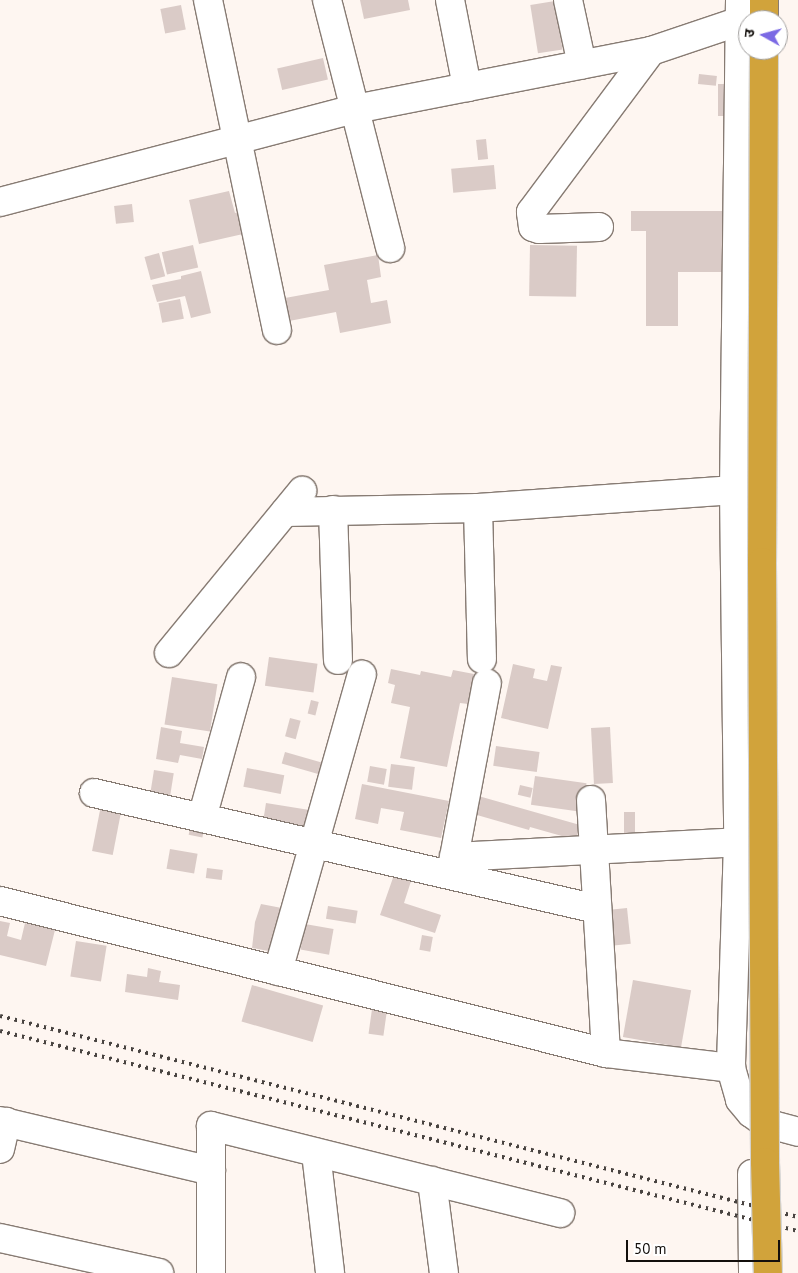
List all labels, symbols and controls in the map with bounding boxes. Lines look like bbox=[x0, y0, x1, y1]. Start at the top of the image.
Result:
north arrow bbox=[738, 10, 788, 60]
text: उ bbox=[740, 28, 759, 38]
scale bar bbox=[628, 1230, 782, 1262]
text: 50 m bbox=[634, 1239, 667, 1258]

